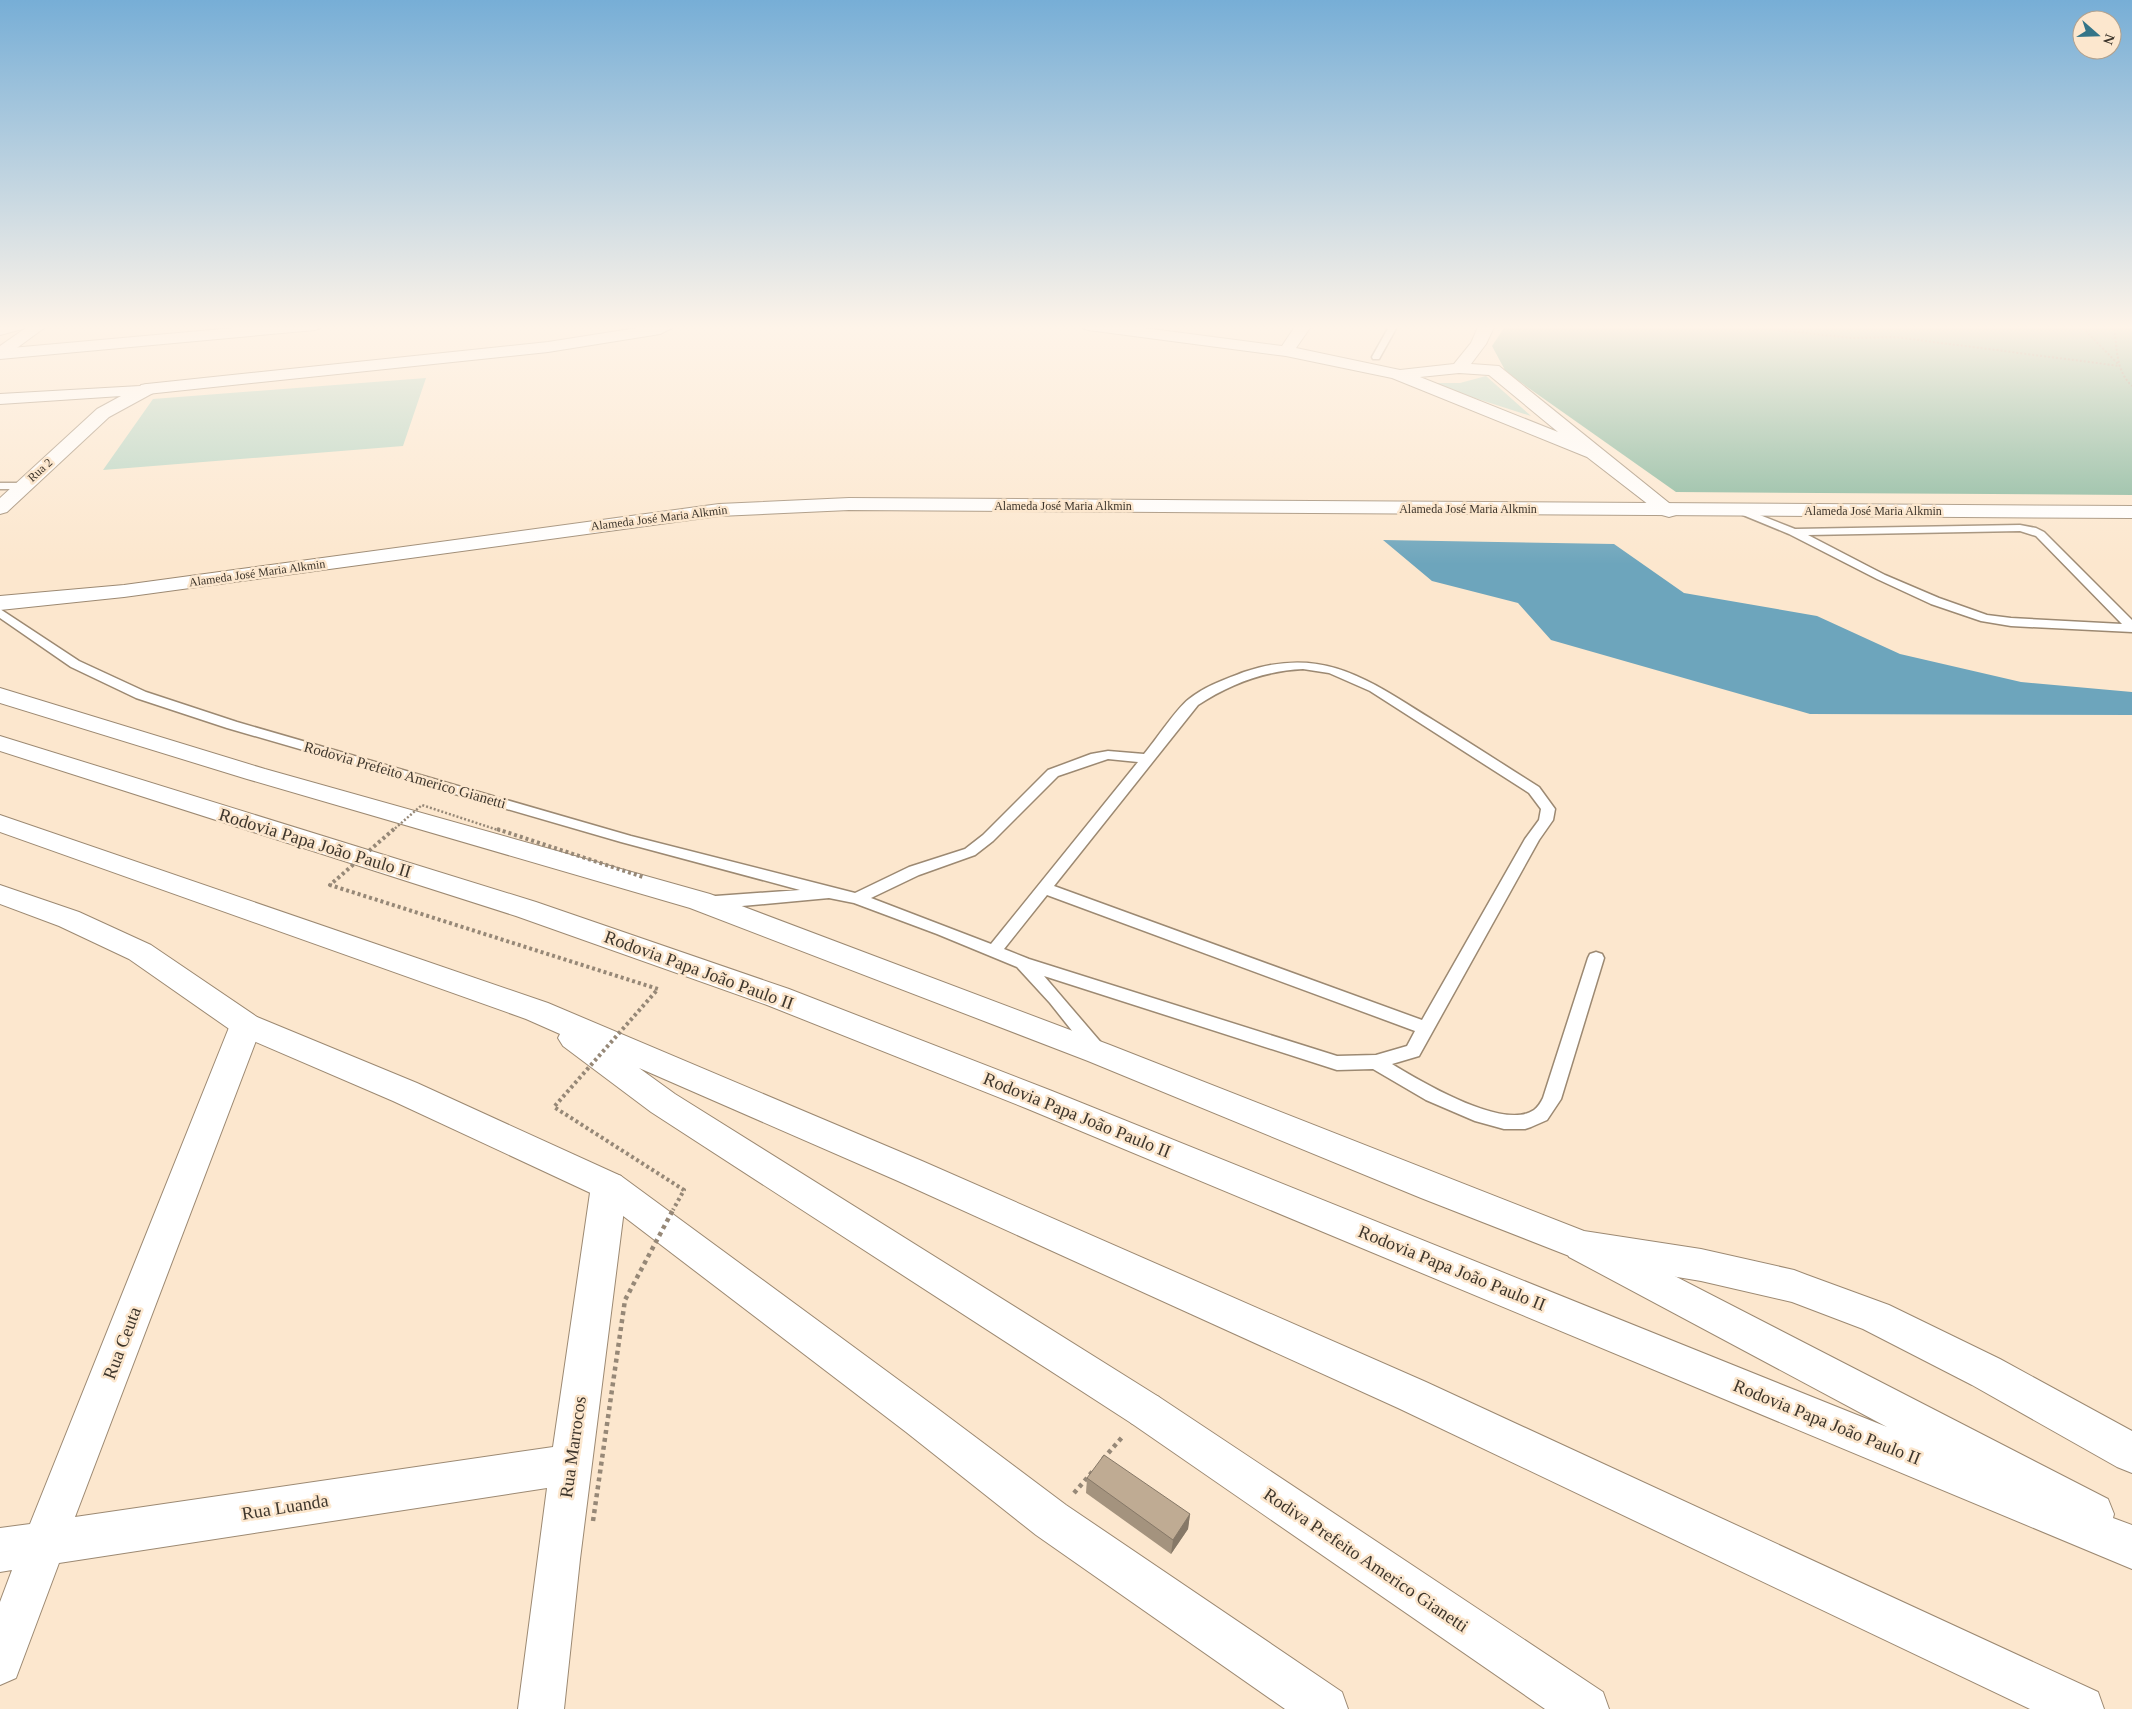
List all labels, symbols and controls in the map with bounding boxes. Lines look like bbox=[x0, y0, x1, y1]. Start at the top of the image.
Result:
north arrow bbox=[2072, 10, 2122, 60]
text: N bbox=[2100, 32, 2118, 47]
street label: Rua 2 bbox=[25, 455, 55, 485]
street label: Alameda José Maria Alkmin bbox=[994, 499, 1132, 513]
street label: Alameda José Maria Alkmin bbox=[1399, 502, 1537, 516]
street label: Alameda José Maria Alkmin bbox=[590, 503, 728, 533]
street label: Alameda José Maria Alkmin bbox=[1804, 504, 1942, 518]
street label: Alameda José Maria Alkmin bbox=[188, 556, 326, 590]
street label: Rodovia Prefeito Americo Gianetti bbox=[302, 738, 508, 812]
street label: Rodovia Papa João Paulo II bbox=[216, 804, 414, 882]
street label: Rodovia Papa João Paulo II bbox=[602, 926, 796, 1014]
street label: Rodovia Papa João Paulo II bbox=[981, 1068, 1173, 1162]
street label: Rodovia Papa João Paulo II bbox=[1356, 1221, 1548, 1315]
street label: Rua Ceuta bbox=[99, 1304, 145, 1382]
street label: Rodovia Papa João Paulo II bbox=[1731, 1375, 1923, 1469]
street label: Rua Marrocos bbox=[556, 1395, 590, 1499]
street label: Rodiva Prefeito Americo Gianetti bbox=[1260, 1484, 1472, 1636]
street label: Rua Luanda bbox=[240, 1490, 330, 1524]

